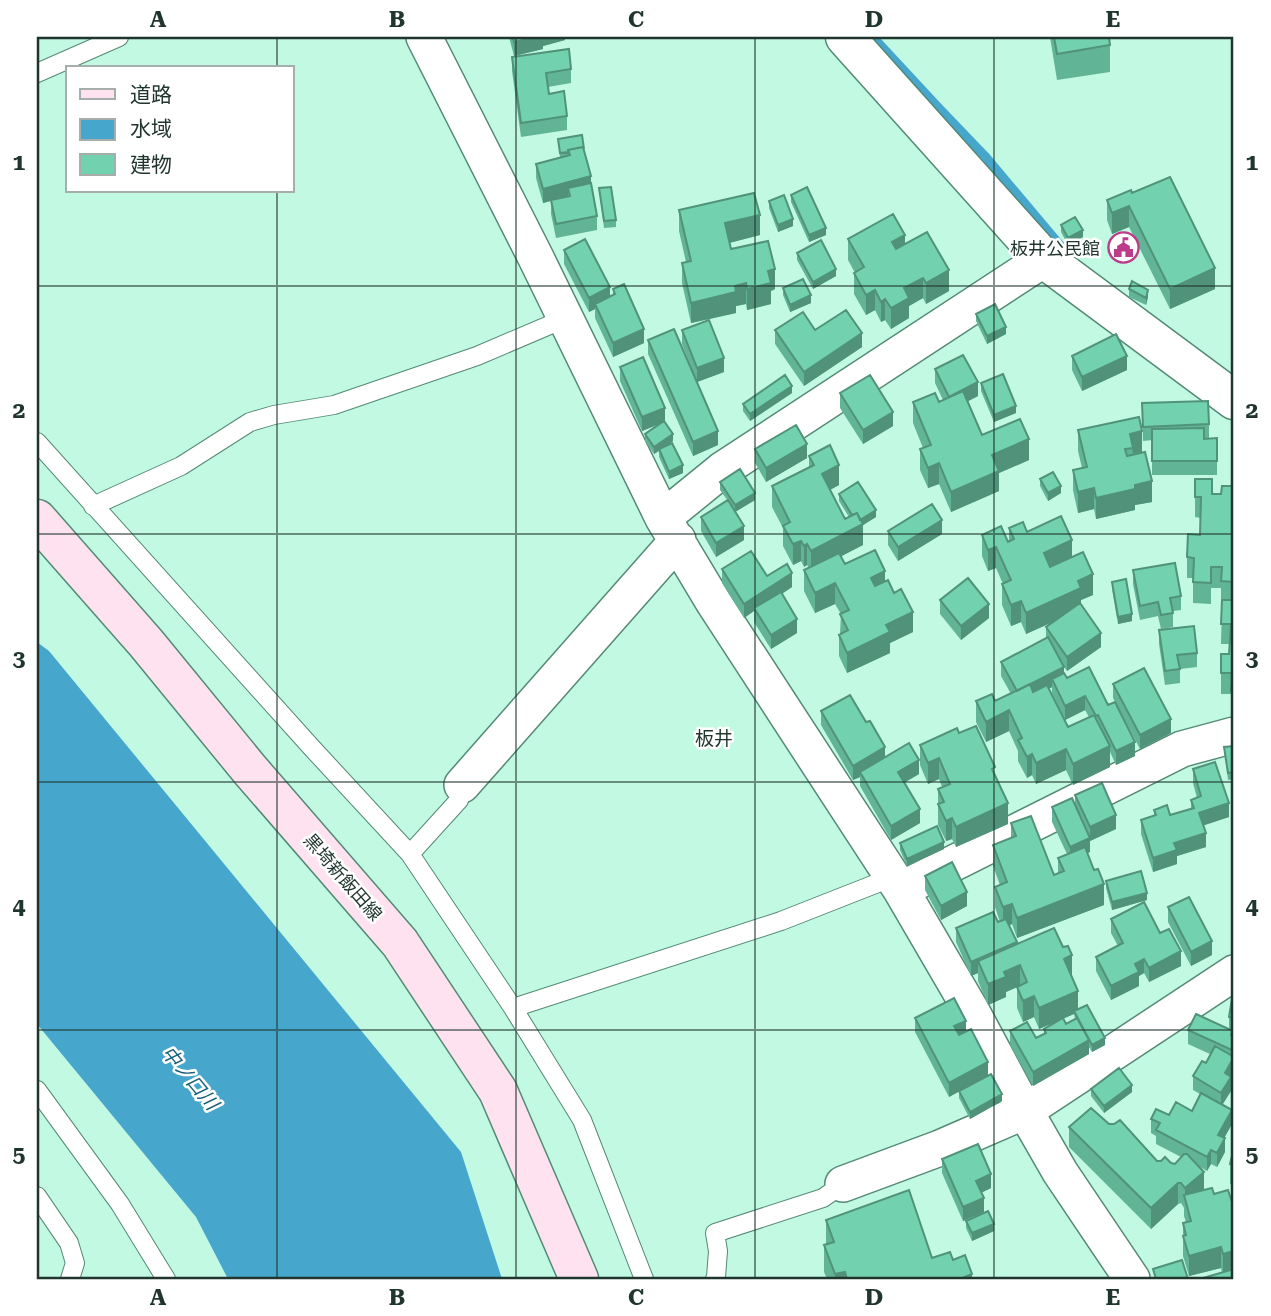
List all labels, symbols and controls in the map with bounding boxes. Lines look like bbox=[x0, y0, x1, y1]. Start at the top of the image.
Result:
text: A bbox=[150, 6, 167, 33]
text: B bbox=[389, 6, 405, 33]
text: C bbox=[628, 6, 644, 33]
text: D bbox=[865, 6, 883, 33]
text: E bbox=[1106, 6, 1120, 33]
legend bbox=[66, 66, 294, 192]
text: 道路 bbox=[130, 83, 172, 107]
text: 水域 bbox=[130, 117, 172, 141]
text: 1 bbox=[13, 149, 26, 176]
text: 1 bbox=[1246, 149, 1259, 176]
text: 建物 bbox=[130, 153, 172, 177]
public building icon: 板井公民館 bbox=[1106, 231, 1140, 265]
place label: 板井公民館 bbox=[1010, 238, 1100, 259]
text: 2 bbox=[13, 397, 25, 424]
text: 2 bbox=[1246, 397, 1258, 424]
text: 3 bbox=[13, 645, 26, 672]
text: 3 bbox=[1246, 645, 1259, 672]
district label: 板井 bbox=[695, 727, 733, 750]
street label: 黒埼新飯田線 bbox=[300, 829, 386, 925]
text: 4 bbox=[13, 893, 26, 920]
text: 4 bbox=[1246, 893, 1259, 920]
water label: 中ノ口川 bbox=[157, 1041, 225, 1116]
text: 5 bbox=[13, 1141, 26, 1168]
text: 5 bbox=[1246, 1141, 1259, 1168]
text: A bbox=[150, 1284, 167, 1311]
text: B bbox=[389, 1284, 405, 1311]
text: C bbox=[628, 1284, 644, 1311]
text: D bbox=[865, 1284, 883, 1311]
text: E bbox=[1106, 1284, 1120, 1311]

